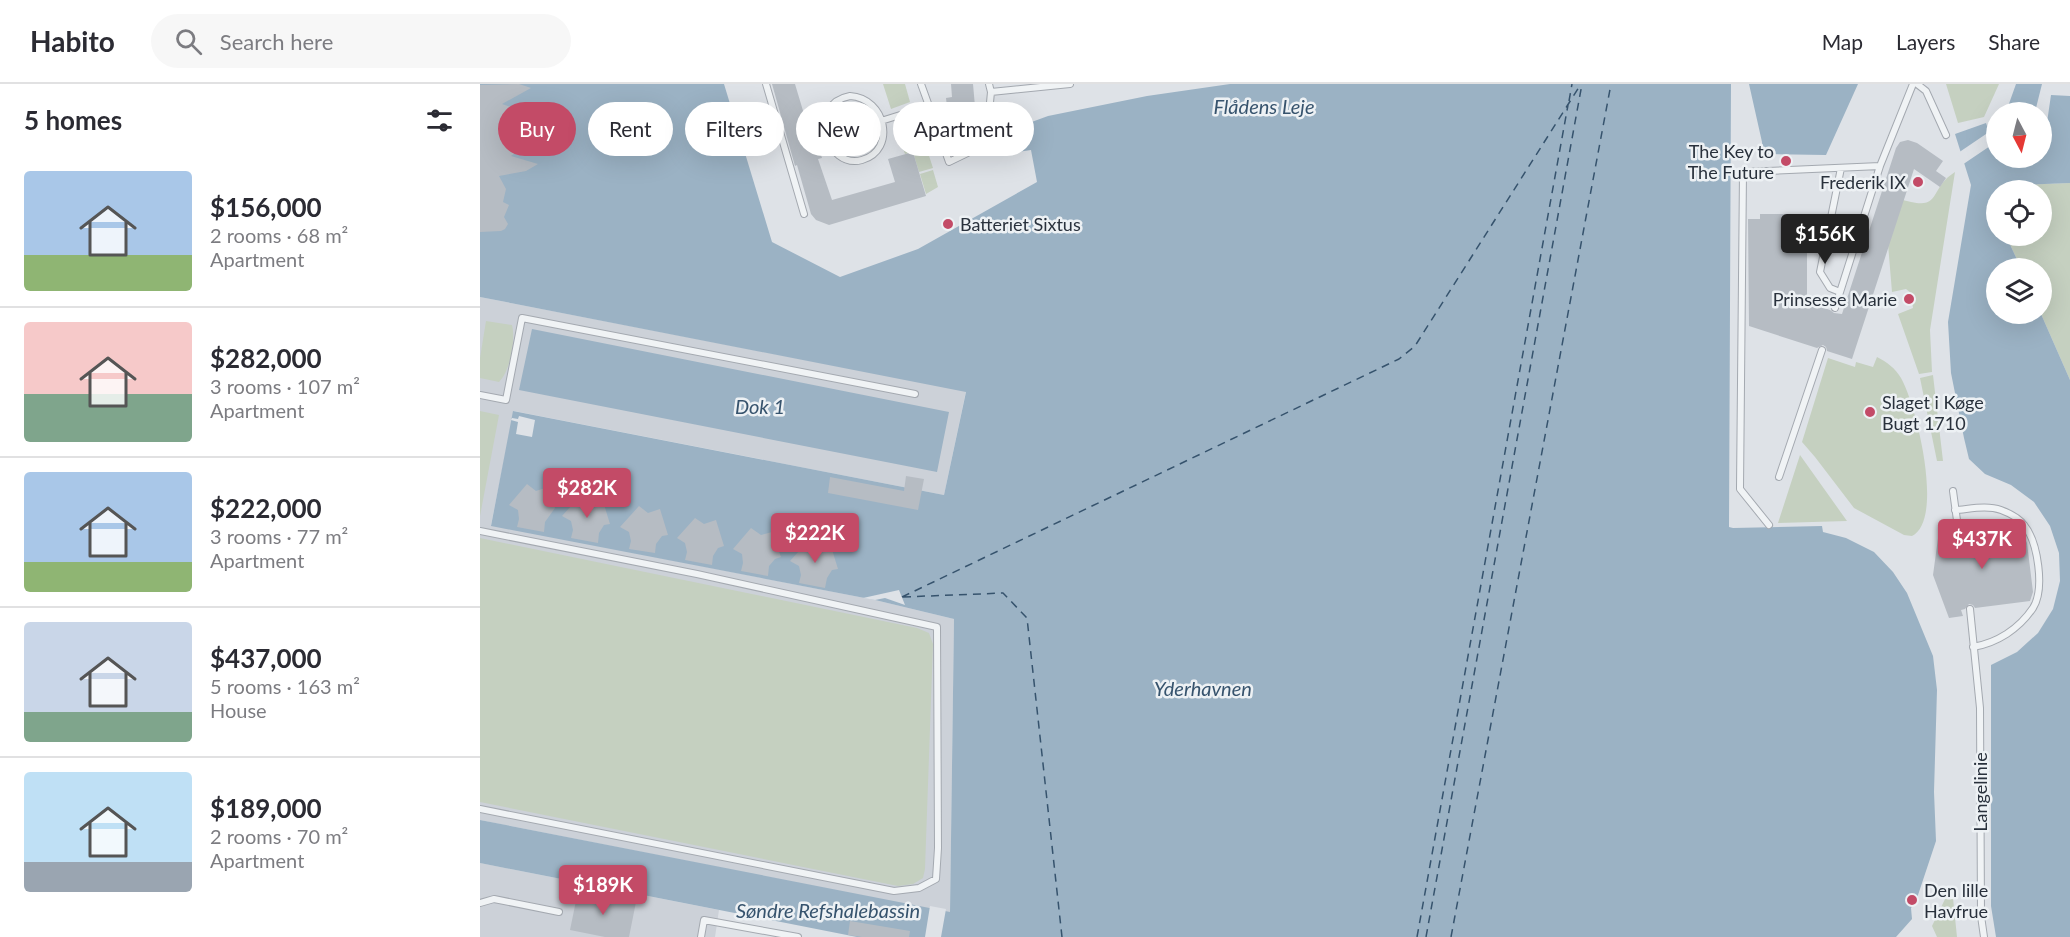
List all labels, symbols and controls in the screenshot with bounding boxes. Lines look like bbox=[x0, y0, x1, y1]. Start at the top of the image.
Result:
search box bbox=[151, 14, 571, 68]
text: Habito bbox=[30, 24, 115, 58]
icon: search bbox=[172, 25, 205, 58]
text: Search here bbox=[220, 28, 333, 55]
text: Map bbox=[1822, 29, 1863, 54]
text: Layers bbox=[1896, 29, 1955, 54]
text: Share bbox=[1988, 29, 2040, 54]
water label: Flådens Leje bbox=[1214, 94, 1315, 118]
chip: Buy bbox=[498, 102, 576, 156]
chip: Rent bbox=[588, 102, 673, 156]
chip: Filters bbox=[685, 102, 784, 156]
chip: New bbox=[796, 102, 881, 156]
chip: Apartment bbox=[893, 102, 1034, 156]
north arrow bbox=[1986, 102, 2052, 168]
map controls bbox=[1986, 102, 2052, 324]
text: 5 homes bbox=[24, 104, 122, 136]
icon: filters bbox=[423, 104, 456, 137]
place label: The Key to The Future bbox=[1688, 140, 1774, 183]
marker: The Key to The Future bbox=[1779, 154, 1793, 168]
place label: Frederik IX bbox=[1820, 171, 1906, 193]
marker: Frederik IX bbox=[1911, 175, 1925, 189]
button: locate bbox=[1986, 180, 2052, 246]
text: $156,000 bbox=[210, 191, 322, 223]
icon: home bbox=[72, 195, 144, 267]
place label: Batteriet Sixtus bbox=[960, 213, 1081, 235]
pin: $156K bbox=[1783, 214, 1867, 265]
marker: Batteriet Sixtus bbox=[941, 217, 955, 231]
text: $156K bbox=[1795, 221, 1855, 245]
text: 2 rooms · 68 m² bbox=[210, 223, 348, 247]
text: Apartment bbox=[210, 247, 304, 271]
button: layers bbox=[1986, 258, 2052, 324]
place label: Prinsesse Marie bbox=[1773, 288, 1897, 310]
marker: Prinsesse Marie bbox=[1902, 292, 1916, 306]
text: $282,000 bbox=[210, 342, 322, 374]
icon: home bbox=[72, 346, 144, 418]
text: 3 rooms · 107 m² bbox=[210, 374, 360, 398]
place label: Slaget i Køge Bugt 1710 bbox=[1882, 391, 1984, 434]
water label: Dok 1 bbox=[735, 394, 785, 418]
text: Apartment bbox=[210, 398, 304, 422]
marker: Slaget i Køge Bugt 1710 bbox=[1863, 405, 1877, 419]
pin: $282K bbox=[545, 468, 629, 519]
text: $282K bbox=[557, 475, 617, 499]
text: $222,000 bbox=[210, 492, 322, 524]
icon: home bbox=[72, 496, 144, 568]
pin: $222K bbox=[773, 513, 857, 564]
pin: $437K bbox=[1940, 519, 2024, 570]
text: $222K bbox=[785, 520, 845, 544]
text: 3 rooms · 77 m² bbox=[210, 524, 348, 548]
text: $437K bbox=[1952, 526, 2012, 550]
text: Apartment bbox=[210, 548, 304, 572]
text: $437,000 bbox=[210, 642, 322, 674]
icon: home bbox=[72, 646, 144, 718]
text: 5 rooms · 163 m² bbox=[210, 674, 360, 698]
water label: Yderhavnen bbox=[1154, 676, 1252, 700]
text: House bbox=[210, 698, 267, 722]
street label: Langelinie bbox=[1969, 752, 1991, 832]
text: $189,000 bbox=[210, 792, 322, 824]
icon: home bbox=[72, 796, 144, 868]
text: 2 rooms · 70 m² bbox=[210, 824, 348, 848]
text: Apartment bbox=[210, 848, 304, 872]
pin: $189K bbox=[561, 865, 645, 916]
text: $189K bbox=[573, 872, 633, 896]
place label: Den lille Havfrue bbox=[1924, 879, 1988, 922]
marker: Den lille Havfrue bbox=[1905, 893, 1919, 907]
water label: Søndre Refshalebassin bbox=[736, 898, 920, 922]

